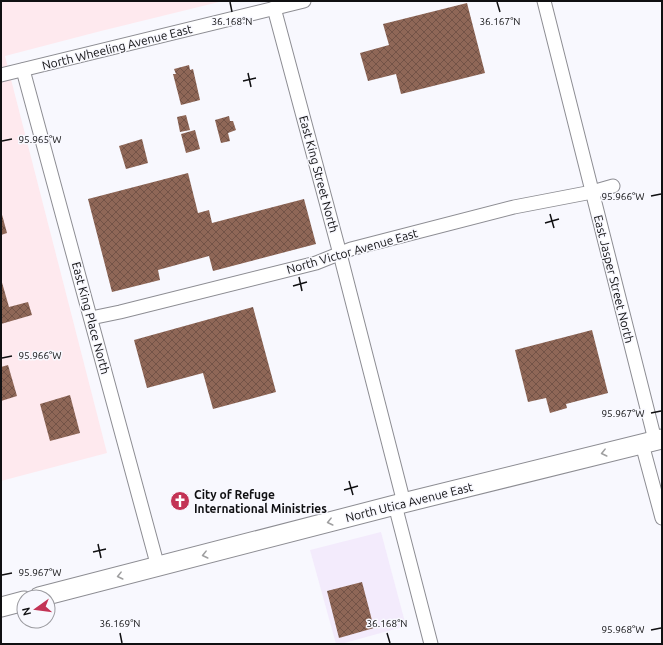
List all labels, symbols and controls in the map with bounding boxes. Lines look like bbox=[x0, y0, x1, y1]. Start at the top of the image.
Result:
text: 36.168°N bbox=[211, 16, 253, 27]
text: 36.167°N bbox=[479, 16, 521, 27]
street label: North Wheeling Avenue East bbox=[41, 22, 194, 72]
street label: East King Street North bbox=[297, 114, 341, 234]
text: 95.965°W bbox=[18, 134, 62, 145]
text: 95.966°W bbox=[601, 191, 645, 202]
street label: East Jasper Street North bbox=[592, 214, 636, 344]
street label: North Victor Avenue East bbox=[285, 226, 419, 276]
street label: East King Place North bbox=[70, 260, 112, 376]
text: 95.966°W bbox=[18, 350, 62, 361]
text: 95.967°W bbox=[601, 408, 645, 419]
one-way arrow bbox=[601, 448, 608, 457]
street label: North Utica Avenue East bbox=[344, 480, 474, 524]
place label: City of Refuge International Ministries bbox=[194, 488, 327, 515]
church icon: City of Refuge International Ministries bbox=[169, 490, 191, 512]
one-way arrow bbox=[327, 517, 334, 526]
one-way arrow bbox=[201, 550, 208, 558]
text: 95.967°W bbox=[18, 567, 62, 578]
one-way arrow bbox=[117, 572, 123, 580]
north arrow bbox=[16, 589, 56, 629]
text: N bbox=[19, 606, 33, 617]
text: 36.169°N bbox=[99, 618, 141, 629]
text: 36.168°N bbox=[366, 618, 408, 629]
text: 95.968°W bbox=[601, 624, 645, 635]

